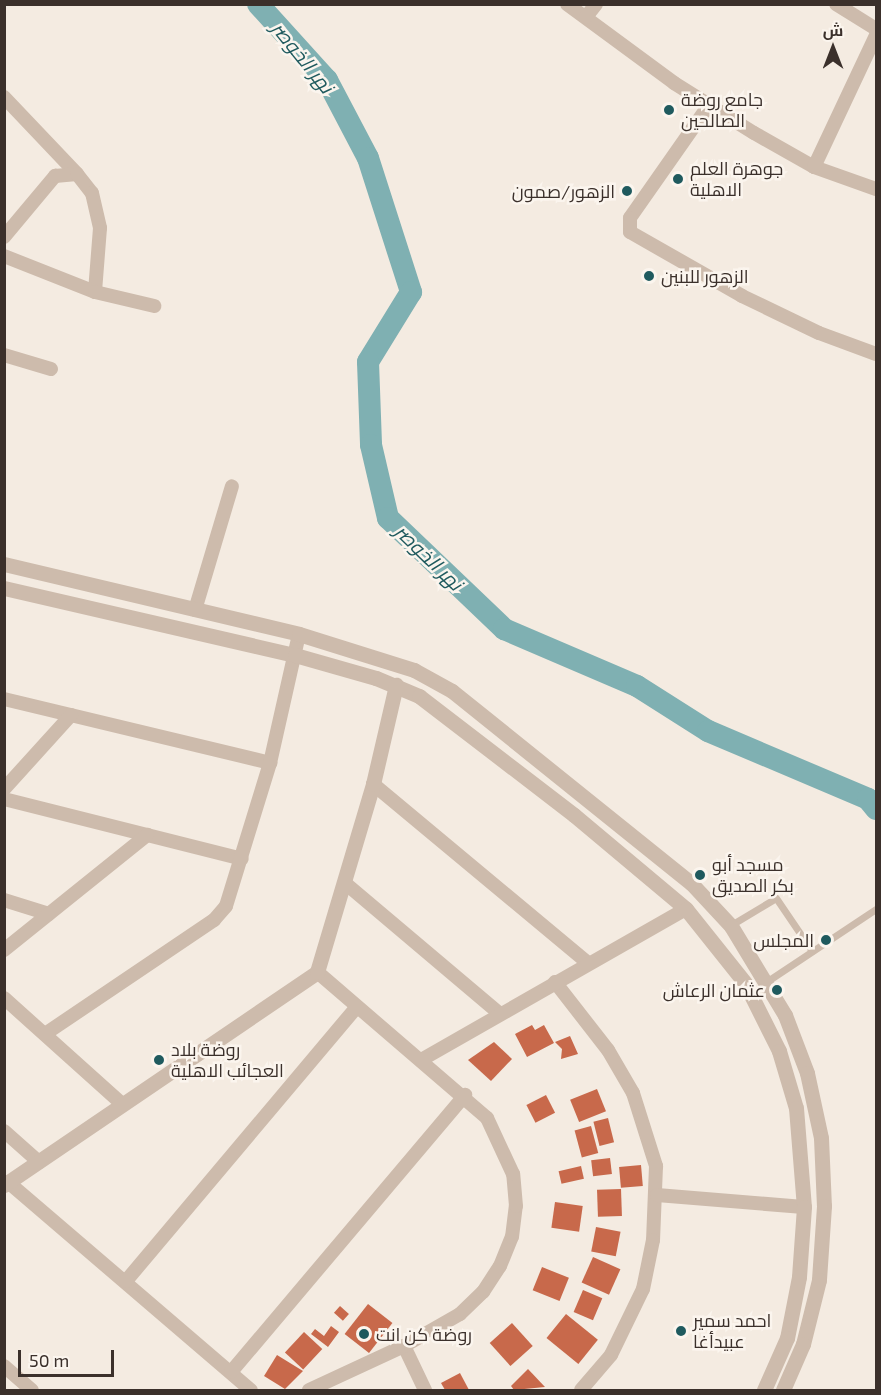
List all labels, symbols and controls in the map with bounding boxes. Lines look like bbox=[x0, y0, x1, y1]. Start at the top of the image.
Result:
water label: نهر الخوصر bbox=[267, 16, 339, 98]
north arrow bbox=[803, 18, 863, 78]
text: ش bbox=[823, 20, 843, 39]
place label: جامع روضة الصالحين bbox=[681, 89, 763, 132]
marker: جامع روضة الصالحين bbox=[662, 103, 676, 117]
place label: جوهرة العلم الاهلية bbox=[690, 158, 783, 201]
marker: جوهرة العلم الاهلية bbox=[671, 172, 685, 186]
place label: الزهور/صمون bbox=[512, 180, 615, 202]
marker: الزهور/صمون bbox=[620, 184, 634, 198]
place label: الزهور للبنين bbox=[661, 265, 749, 287]
marker: الزهور للبنين bbox=[642, 269, 656, 283]
water label: نهر الخوصر bbox=[390, 519, 468, 595]
place label: مسجد أبو بكر الصديق bbox=[712, 854, 794, 896]
marker: مسجد أبو بكر الصديق bbox=[693, 868, 707, 882]
place label: المجلس bbox=[753, 929, 814, 951]
marker: المجلس bbox=[819, 933, 833, 947]
place label: عثمان الرعاش bbox=[663, 979, 765, 1001]
marker: عثمان الرعاش bbox=[770, 983, 784, 997]
place label: روضة بلاد العجائب الاهلية bbox=[171, 1039, 284, 1082]
marker: روضة بلاد العجائب الاهلية bbox=[152, 1053, 166, 1067]
place label: احمد سمير عبيدأغا bbox=[693, 1310, 771, 1352]
place label: روضة كن انت bbox=[376, 1323, 472, 1345]
marker: احمد سمير عبيدأغا bbox=[674, 1324, 688, 1338]
marker: روضة كن انت bbox=[357, 1327, 371, 1341]
scale bar bbox=[21, 1338, 117, 1376]
text: 50 m bbox=[29, 1349, 69, 1371]

